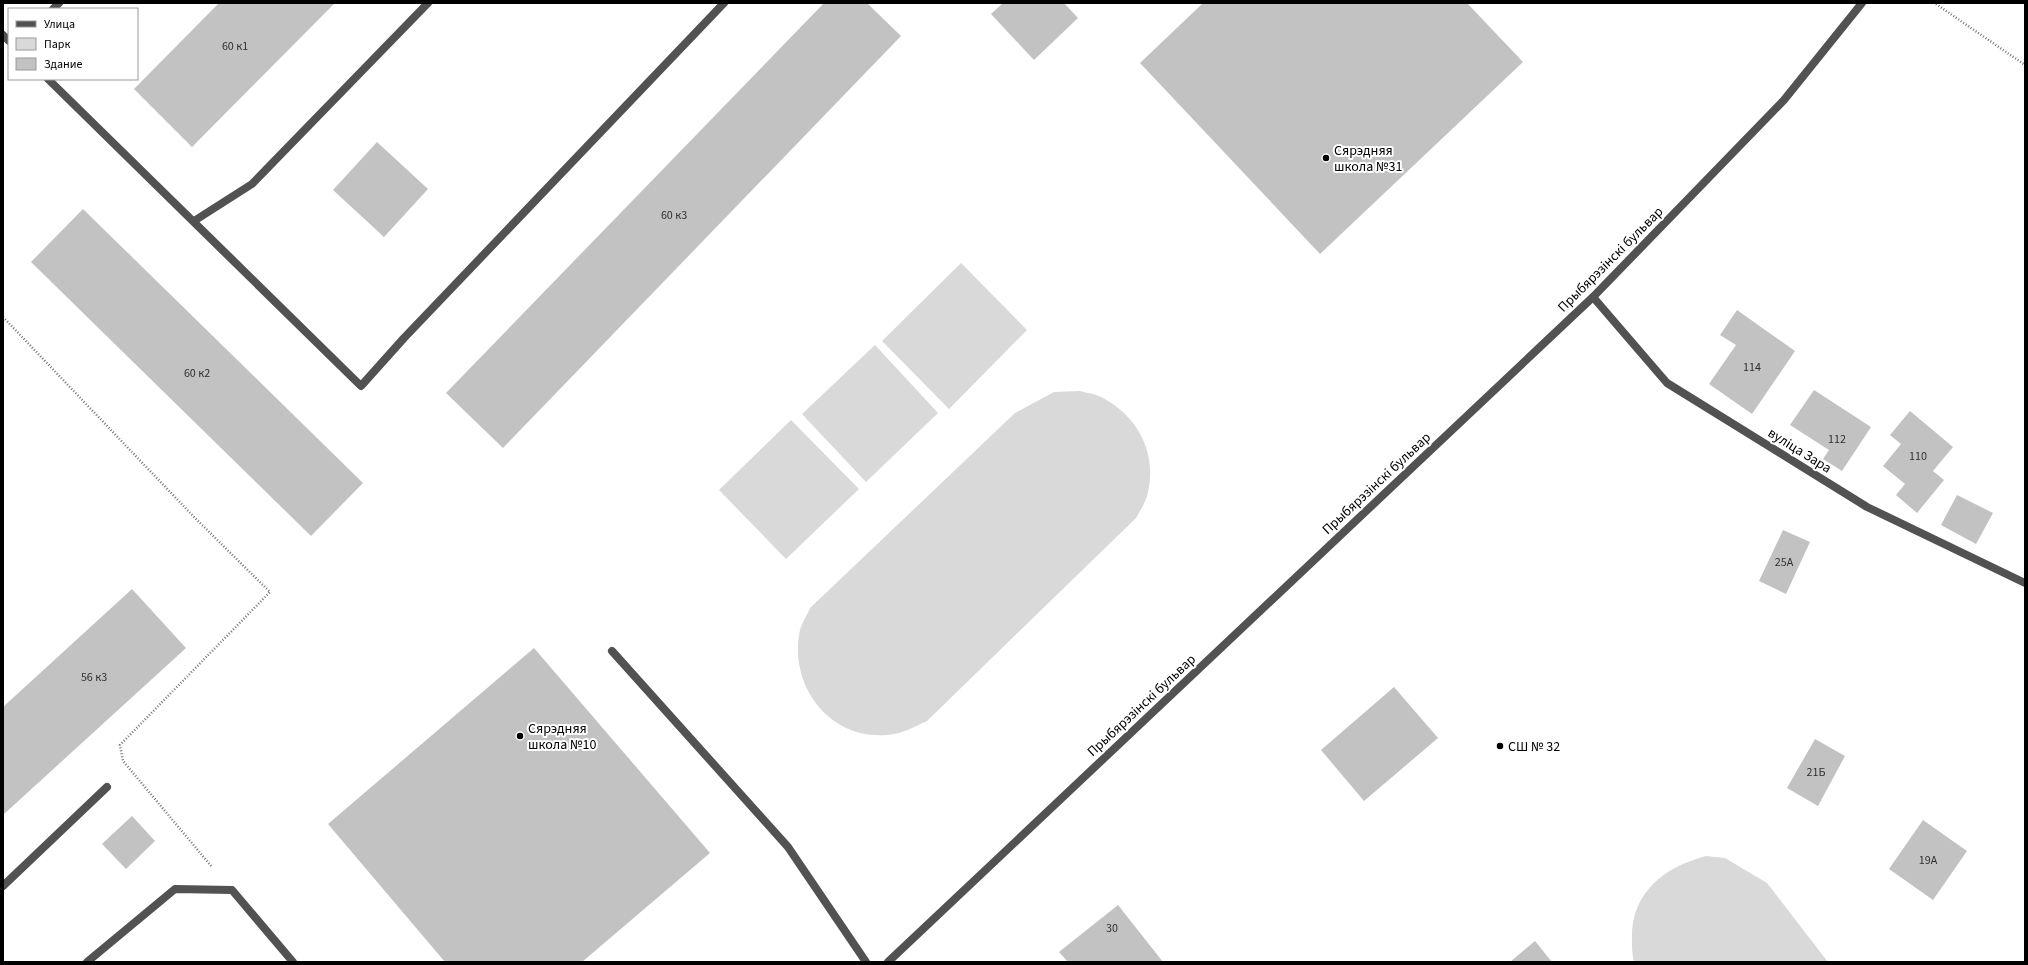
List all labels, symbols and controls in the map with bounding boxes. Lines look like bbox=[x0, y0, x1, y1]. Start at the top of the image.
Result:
legend bbox=[8, 8, 138, 80]
text: Улица bbox=[44, 16, 75, 33]
text: Парк bbox=[44, 36, 70, 53]
house number: 60 к1 bbox=[222, 38, 248, 55]
text: Здание bbox=[44, 56, 83, 73]
place label: Сярэдняя школа №31 bbox=[1334, 141, 1403, 177]
marker: Сярэдняя школа №31 bbox=[1321, 153, 1331, 163]
street label: Прыбярэзінскі бульвар bbox=[1553, 202, 1668, 317]
house number: 60 к3 bbox=[661, 207, 687, 224]
house number: 114 bbox=[1743, 359, 1761, 376]
house number: 60 к2 bbox=[184, 365, 210, 382]
street label: вуліца Зара bbox=[1764, 423, 1835, 478]
street label: Прыбярэзінскі бульвар bbox=[1318, 428, 1436, 539]
house number: 112 bbox=[1828, 431, 1846, 448]
house number: 110 bbox=[1909, 448, 1927, 465]
house number: 25А bbox=[1775, 554, 1794, 571]
street label: Прыбярэзінскі бульвар bbox=[1083, 650, 1201, 761]
house number: 56 к3 bbox=[81, 669, 107, 686]
place label: Сярэдняя школа №10 bbox=[528, 719, 597, 755]
marker: Сярэдняя школа №10 bbox=[515, 731, 525, 741]
place label: СШ № 32 bbox=[1508, 737, 1560, 757]
marker: СШ № 32 bbox=[1495, 741, 1505, 751]
house number: 21Б bbox=[1807, 764, 1825, 781]
house number: 19А bbox=[1919, 852, 1938, 869]
house number: 30 bbox=[1106, 920, 1118, 937]

